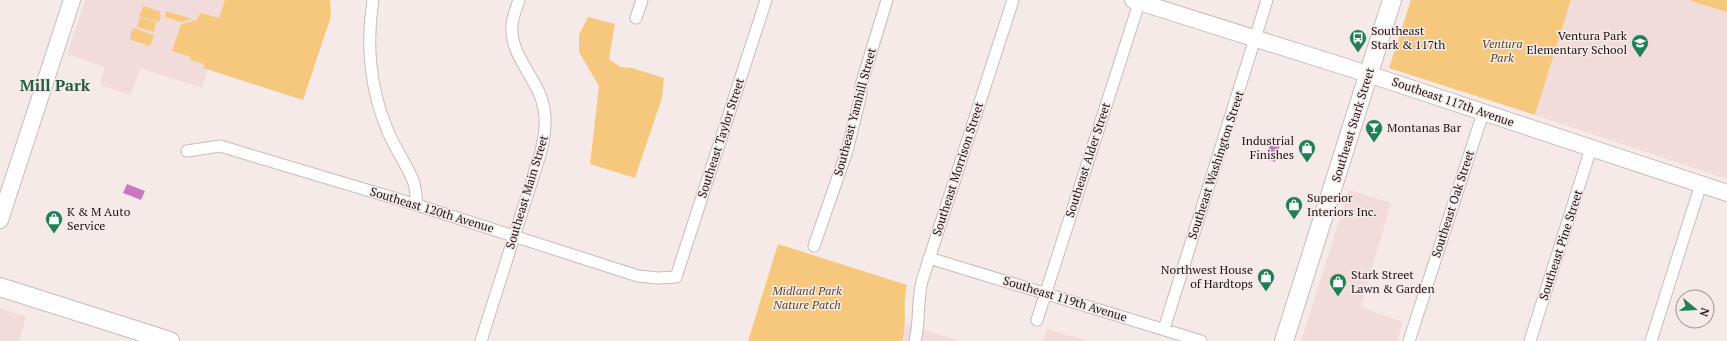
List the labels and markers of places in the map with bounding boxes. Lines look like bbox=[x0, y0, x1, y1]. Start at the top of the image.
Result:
place label: Southeast Stark & 117th bbox=[1371, 23, 1445, 52]
bus stop icon: Southeast Stark & 117th bbox=[1348, 28, 1368, 53]
place label: Ventura Park Elementary School bbox=[1527, 28, 1628, 57]
school or university icon: Ventura Park Elementary School bbox=[1630, 33, 1650, 58]
bar icon: Montanas Bar bbox=[1364, 118, 1384, 143]
place label: Montanas Bar bbox=[1387, 120, 1461, 135]
place label: Industrial Finishes bbox=[1242, 133, 1294, 162]
shop icon: Industrial Finishes bbox=[1297, 138, 1317, 163]
place label: Superior Interiors Inc. bbox=[1307, 190, 1377, 219]
shop icon: Superior Interiors Inc. bbox=[1284, 195, 1304, 220]
place label: K & M Auto Service bbox=[67, 204, 131, 233]
shop icon: K & M Auto Service bbox=[44, 209, 64, 234]
place label: Northwest House of Hardtops bbox=[1161, 262, 1253, 291]
shop icon: Northwest House of Hardtops bbox=[1256, 267, 1276, 292]
place label: Stark Street Lawn & Garden bbox=[1351, 267, 1435, 296]
shop icon: Stark Street Lawn & Garden bbox=[1328, 272, 1348, 297]

